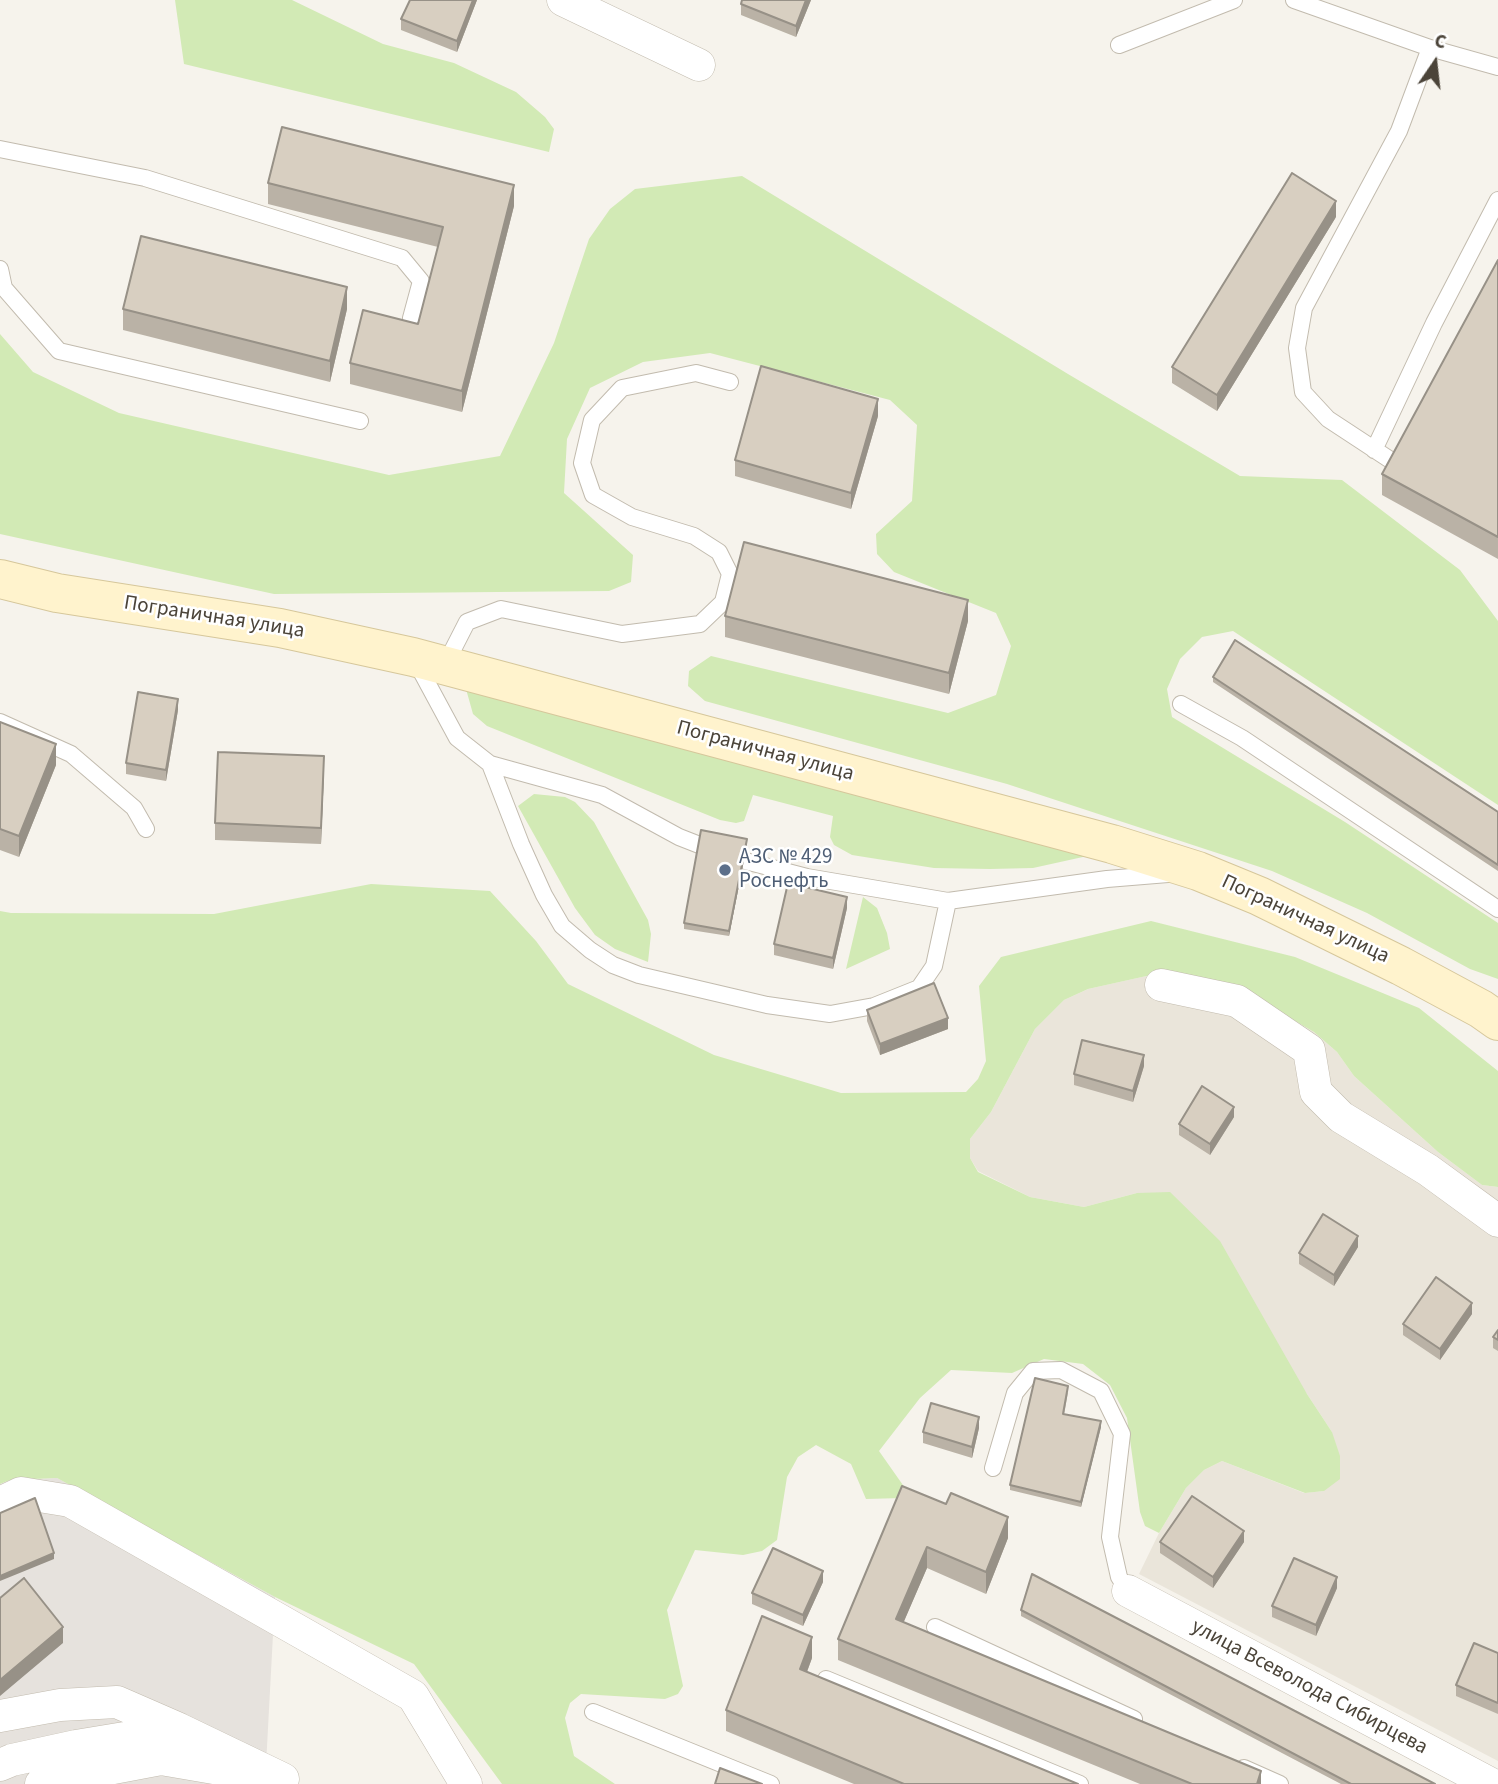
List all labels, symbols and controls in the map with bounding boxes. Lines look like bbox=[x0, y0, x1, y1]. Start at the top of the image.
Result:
north arrow bbox=[1400, 28, 1470, 98]
text: С bbox=[1432, 28, 1449, 57]
street label: Пограничная улица bbox=[122, 591, 306, 645]
street label: Пограничная улица bbox=[674, 716, 856, 788]
place label: АЗС № 429 Роснефть bbox=[739, 845, 832, 895]
marker: АЗС № 429 Роснефть bbox=[717, 862, 733, 878]
street label: Пограничная улица bbox=[1217, 870, 1393, 970]
street label: улица Всеволода Сибирцева bbox=[1187, 1615, 1431, 1761]

